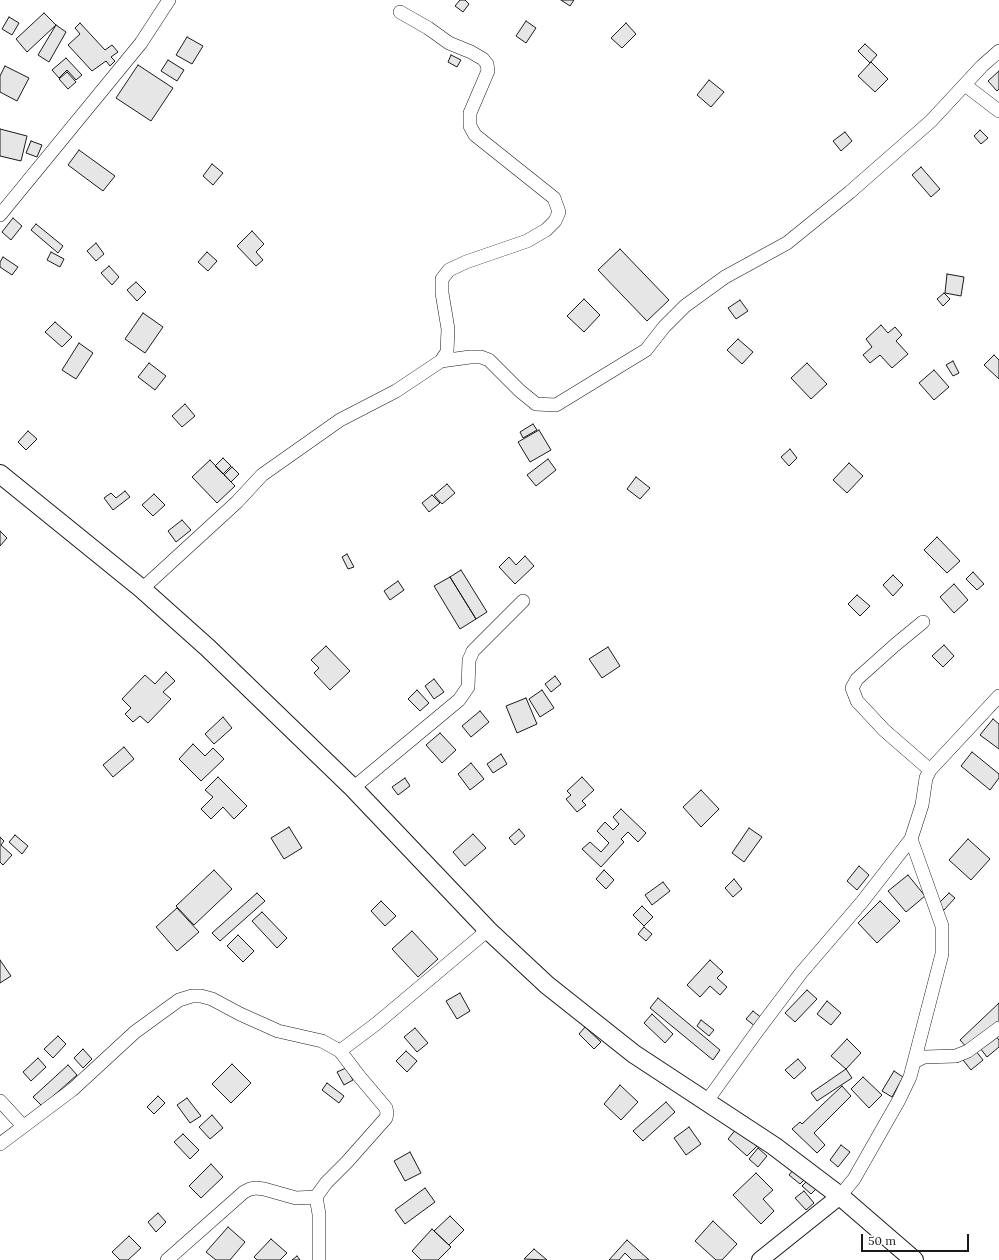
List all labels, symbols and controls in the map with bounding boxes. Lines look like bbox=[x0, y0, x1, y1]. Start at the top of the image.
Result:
scale bar bbox=[863, 1226, 971, 1252]
text: 50 m bbox=[868, 1233, 896, 1248]

